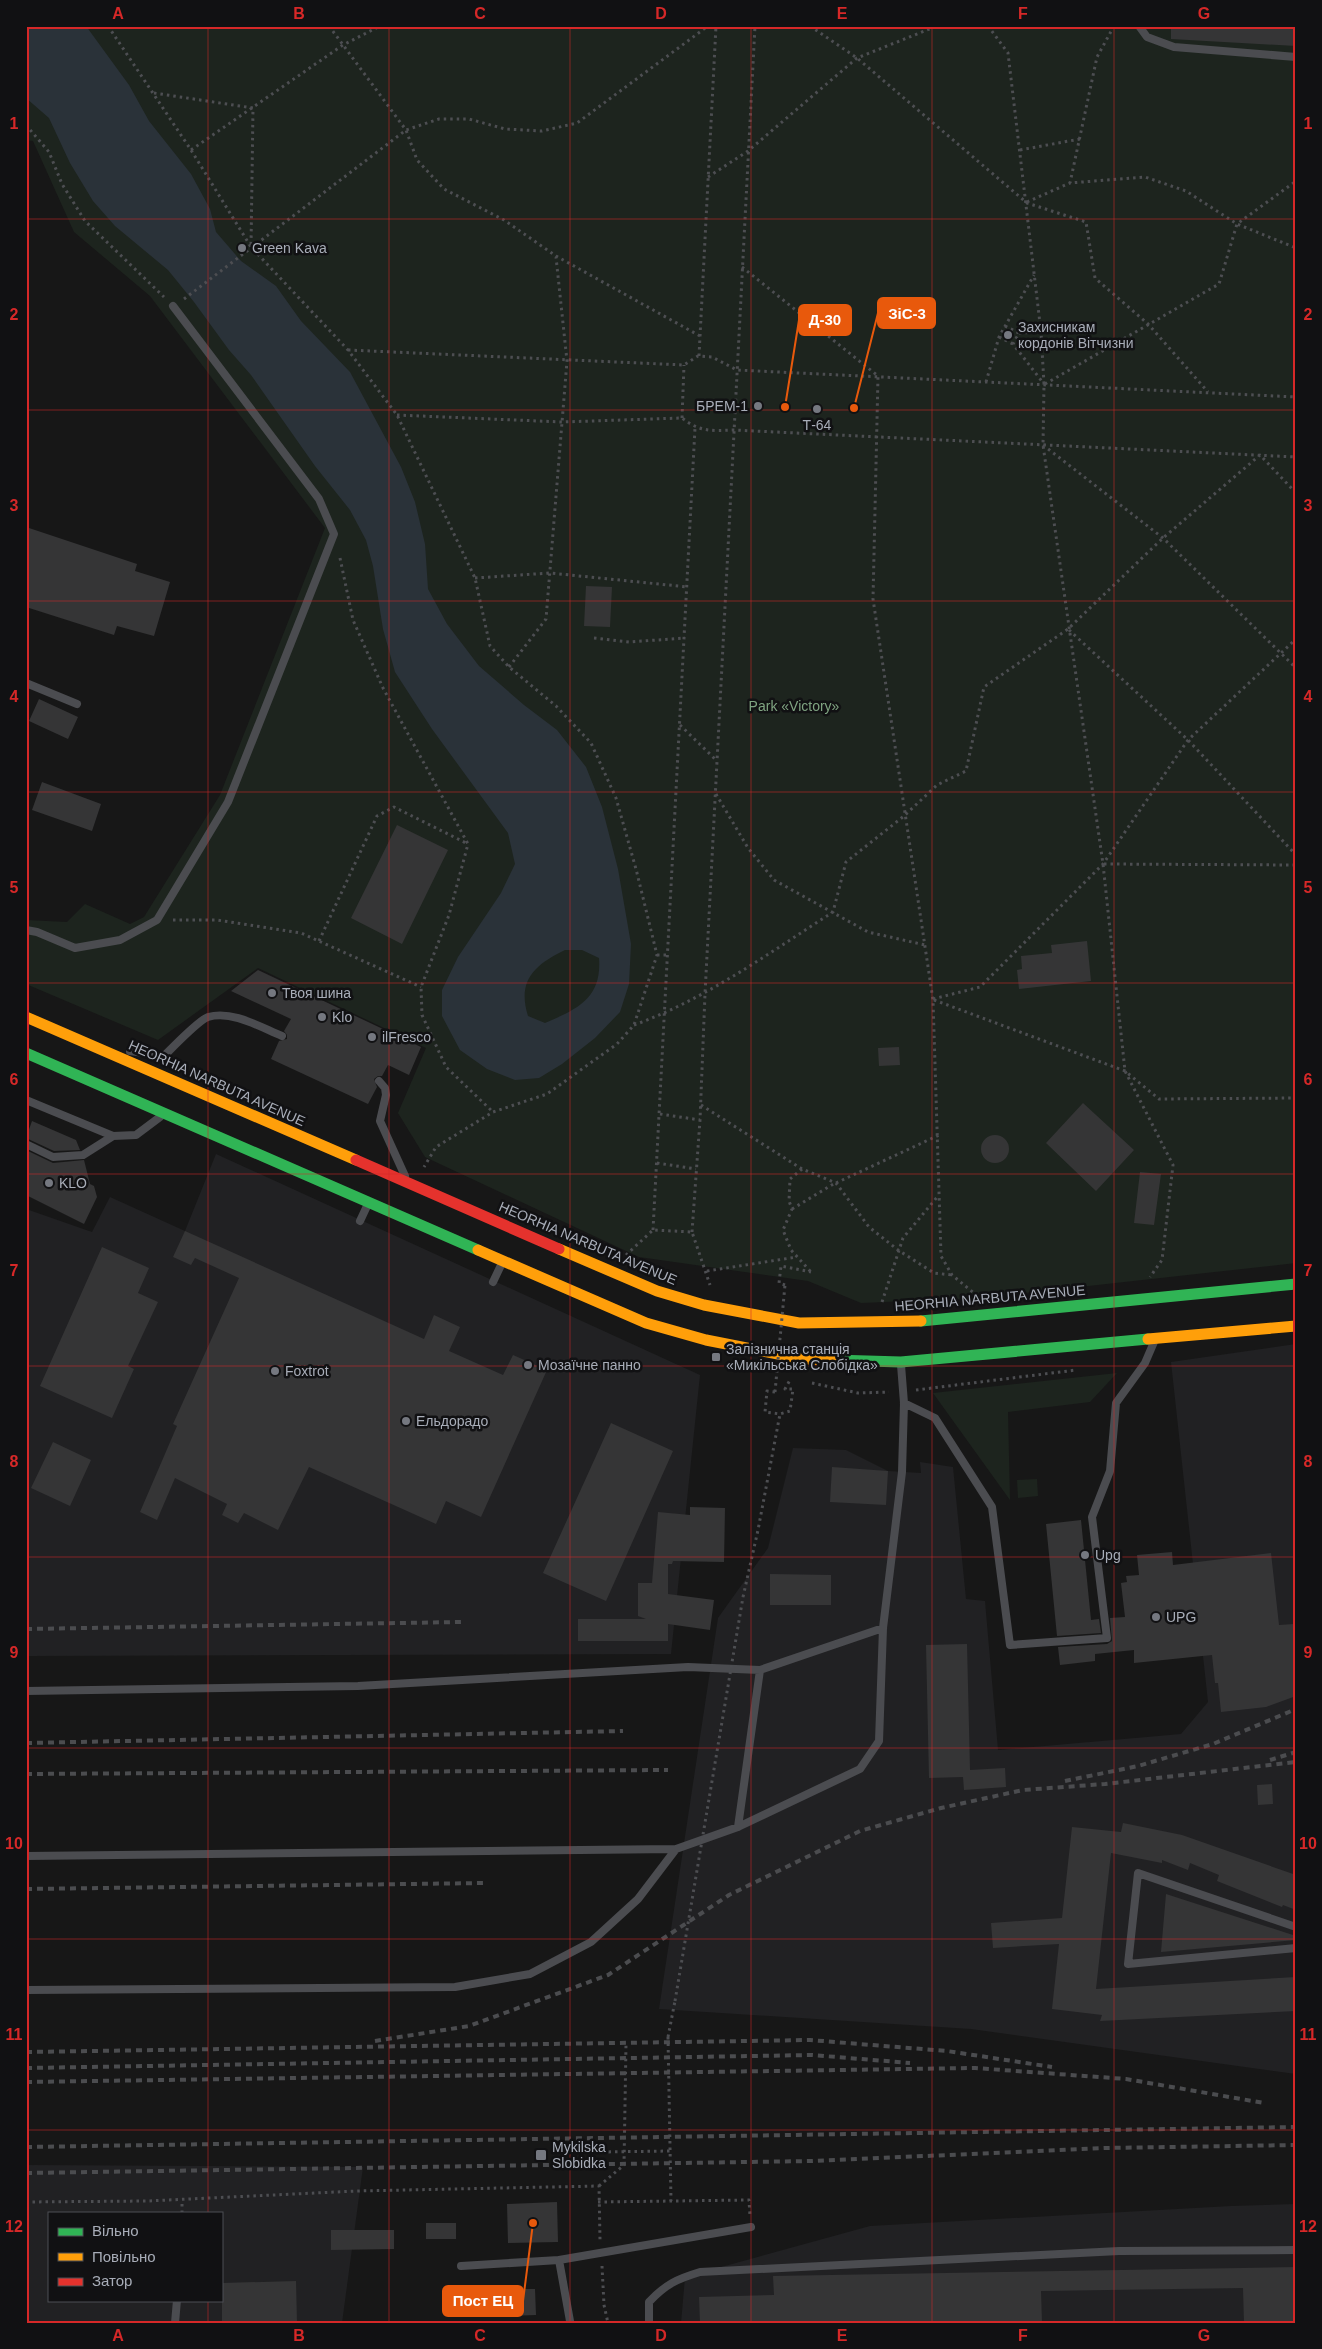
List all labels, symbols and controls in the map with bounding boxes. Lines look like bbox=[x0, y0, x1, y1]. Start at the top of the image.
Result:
text: A bbox=[112, 5, 124, 22]
text: B bbox=[293, 5, 305, 22]
text: C bbox=[474, 5, 486, 22]
text: D bbox=[655, 5, 667, 22]
text: E bbox=[837, 5, 848, 22]
text: F bbox=[1018, 5, 1028, 22]
text: G bbox=[1198, 5, 1210, 22]
text: 1 bbox=[10, 115, 19, 132]
text: 1 bbox=[1304, 115, 1313, 132]
place label: Green Kava bbox=[252, 240, 327, 256]
marker: Green Kava bbox=[236, 242, 248, 254]
callout: ЗіС-3 bbox=[878, 298, 935, 328]
callout: Д-30 bbox=[799, 305, 851, 335]
text: ЗіС-3 bbox=[888, 305, 926, 322]
text: 2 bbox=[10, 306, 19, 323]
text: 2 bbox=[1304, 306, 1313, 323]
text: Д-30 bbox=[809, 311, 841, 328]
place label: Захисникам кордонів Вітчизни bbox=[1018, 319, 1134, 351]
marker: Захисникам кордонів Вітчизни bbox=[1002, 329, 1014, 341]
place label: БРЕМ-1 bbox=[696, 398, 748, 414]
marker: БРЕМ-1 bbox=[752, 400, 764, 412]
marker: Т-64 bbox=[811, 403, 823, 415]
place label: Т-64 bbox=[803, 417, 832, 433]
text: 3 bbox=[10, 497, 19, 514]
text: 3 bbox=[1304, 497, 1313, 514]
text: 4 bbox=[10, 688, 19, 705]
text: 4 bbox=[1304, 688, 1313, 705]
park label: Park «Victory» bbox=[749, 698, 840, 714]
text: 5 bbox=[10, 879, 19, 896]
text: 5 bbox=[1304, 879, 1313, 896]
place label: Твоя шина bbox=[282, 985, 351, 1001]
marker: Твоя шина bbox=[266, 987, 278, 999]
place label: Klo bbox=[332, 1009, 352, 1025]
marker: Klo bbox=[316, 1011, 328, 1023]
place label: ilFresco bbox=[382, 1029, 431, 1045]
marker: ilFresco bbox=[366, 1031, 378, 1043]
street label: HEORHIA NARBUTA AVENUE bbox=[126, 1037, 308, 1129]
text: 6 bbox=[10, 1071, 19, 1088]
text: 6 bbox=[1304, 1071, 1313, 1088]
place label: KLO bbox=[59, 1175, 87, 1191]
marker: KLO bbox=[43, 1177, 55, 1189]
street label: HEORHIA NARBUTA AVENUE bbox=[497, 1198, 679, 1288]
text: 7 bbox=[10, 1262, 19, 1279]
text: 7 bbox=[1304, 1262, 1313, 1279]
street label: HEORHIA NARBUTA AVENUE bbox=[894, 1282, 1086, 1314]
place label: Залізнична станція «Микільська Слобідка» bbox=[726, 1341, 878, 1373]
marker: Залізнична станція «Микільська Слобідка» bbox=[710, 1351, 722, 1363]
place label: Мозаїчне панно bbox=[538, 1357, 641, 1373]
marker: Мозаїчне панно bbox=[522, 1359, 534, 1371]
place label: Foxtrot bbox=[285, 1363, 329, 1379]
marker: Foxtrot bbox=[269, 1365, 281, 1377]
place label: Ельдорадо bbox=[416, 1413, 488, 1429]
marker: Ельдорадо bbox=[400, 1415, 412, 1427]
text: 8 bbox=[10, 1453, 19, 1470]
text: 8 bbox=[1304, 1453, 1313, 1470]
place label: Upg bbox=[1095, 1547, 1121, 1563]
marker: Upg bbox=[1079, 1549, 1091, 1561]
place label: UPG bbox=[1166, 1609, 1196, 1625]
marker: UPG bbox=[1150, 1611, 1162, 1623]
text: 9 bbox=[10, 1644, 19, 1661]
text: 9 bbox=[1304, 1644, 1313, 1661]
text: 10 bbox=[5, 1835, 23, 1852]
text: 10 bbox=[1299, 1835, 1317, 1852]
text: 11 bbox=[6, 2026, 23, 2043]
text: 11 bbox=[1300, 2026, 1317, 2043]
place label: Mykilska Slobidka bbox=[552, 2139, 606, 2171]
marker: Mykilska Slobidka bbox=[534, 2148, 548, 2162]
legend bbox=[48, 2212, 222, 2302]
text: 12 bbox=[5, 2218, 23, 2235]
text: 12 bbox=[1299, 2218, 1317, 2235]
text: Вільно bbox=[92, 2222, 139, 2239]
text: Повільно bbox=[92, 2248, 156, 2265]
text: Затор bbox=[92, 2272, 132, 2289]
callout: Пост ЕЦ bbox=[443, 2286, 523, 2316]
text: Пост ЕЦ bbox=[453, 2292, 513, 2309]
text: A bbox=[112, 2327, 124, 2344]
text: B bbox=[293, 2327, 305, 2344]
text: C bbox=[474, 2327, 486, 2344]
text: D bbox=[655, 2327, 667, 2344]
text: E bbox=[837, 2327, 848, 2344]
text: F bbox=[1018, 2327, 1028, 2344]
text: G bbox=[1198, 2327, 1210, 2344]

